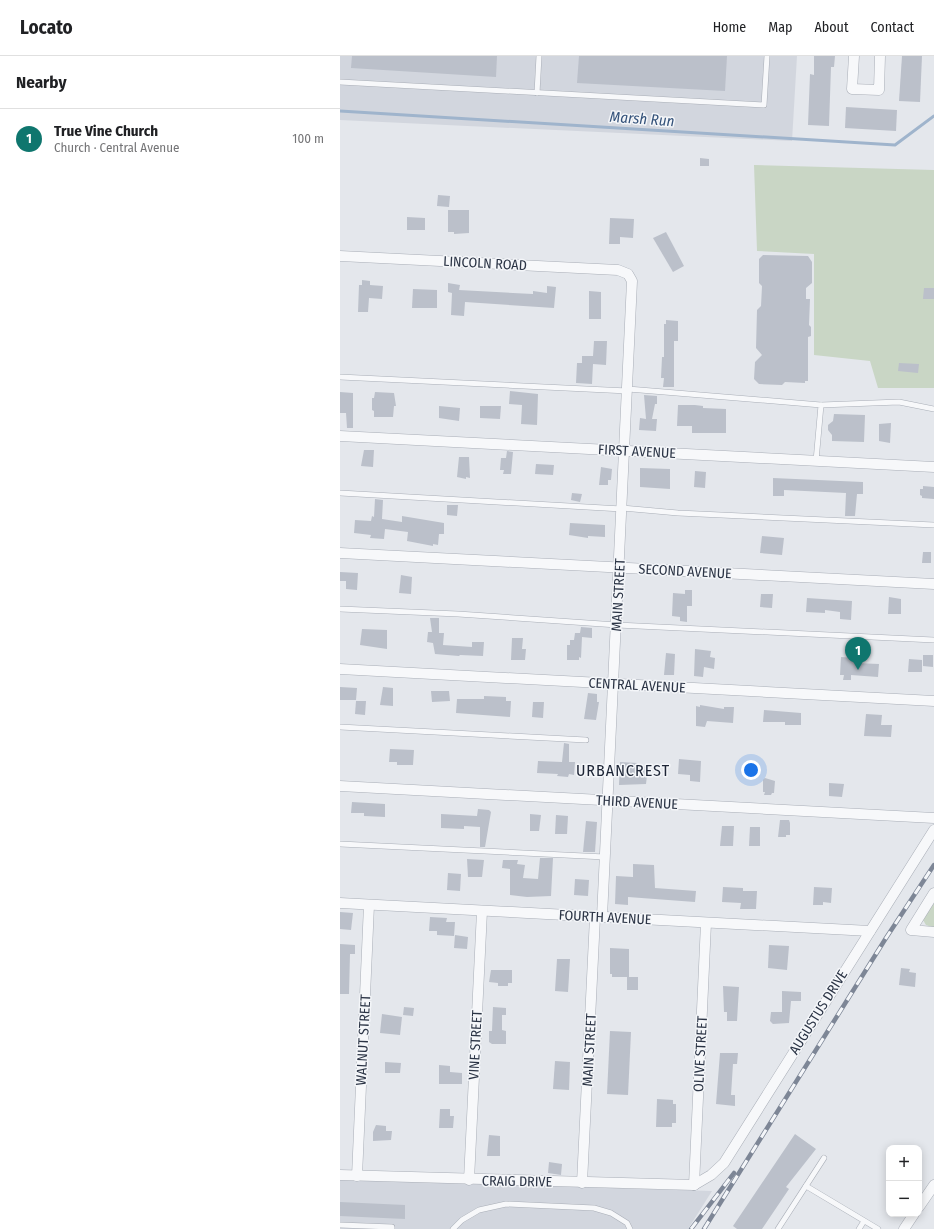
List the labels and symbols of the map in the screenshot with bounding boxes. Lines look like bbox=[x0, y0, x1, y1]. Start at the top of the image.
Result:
water label: Marsh Run bbox=[609, 108, 675, 130]
street label: LINCOLN ROAD bbox=[443, 253, 527, 274]
street label: FIRST AVENUE bbox=[598, 441, 677, 462]
street label: MAIN STREET bbox=[608, 558, 629, 632]
street label: SECOND AVENUE bbox=[638, 561, 732, 582]
pin: 1 bbox=[845, 637, 871, 670]
street label: CENTRAL AVENUE bbox=[588, 674, 686, 697]
your location bbox=[741, 760, 761, 780]
district label: URBANCREST bbox=[576, 761, 670, 780]
street label: THIRD AVENUE bbox=[596, 792, 679, 813]
street label: FOURTH AVENUE bbox=[558, 907, 652, 928]
street label: AUGUSTUS DRIVE bbox=[786, 967, 851, 1058]
street label: WALNUT STREET bbox=[353, 994, 374, 1086]
street label: VINE STREET bbox=[465, 1009, 486, 1080]
street label: MAIN STREET bbox=[579, 1013, 600, 1087]
street label: OLIVE STREET bbox=[690, 1015, 711, 1092]
street label: CRAIG DRIVE bbox=[482, 1172, 553, 1191]

